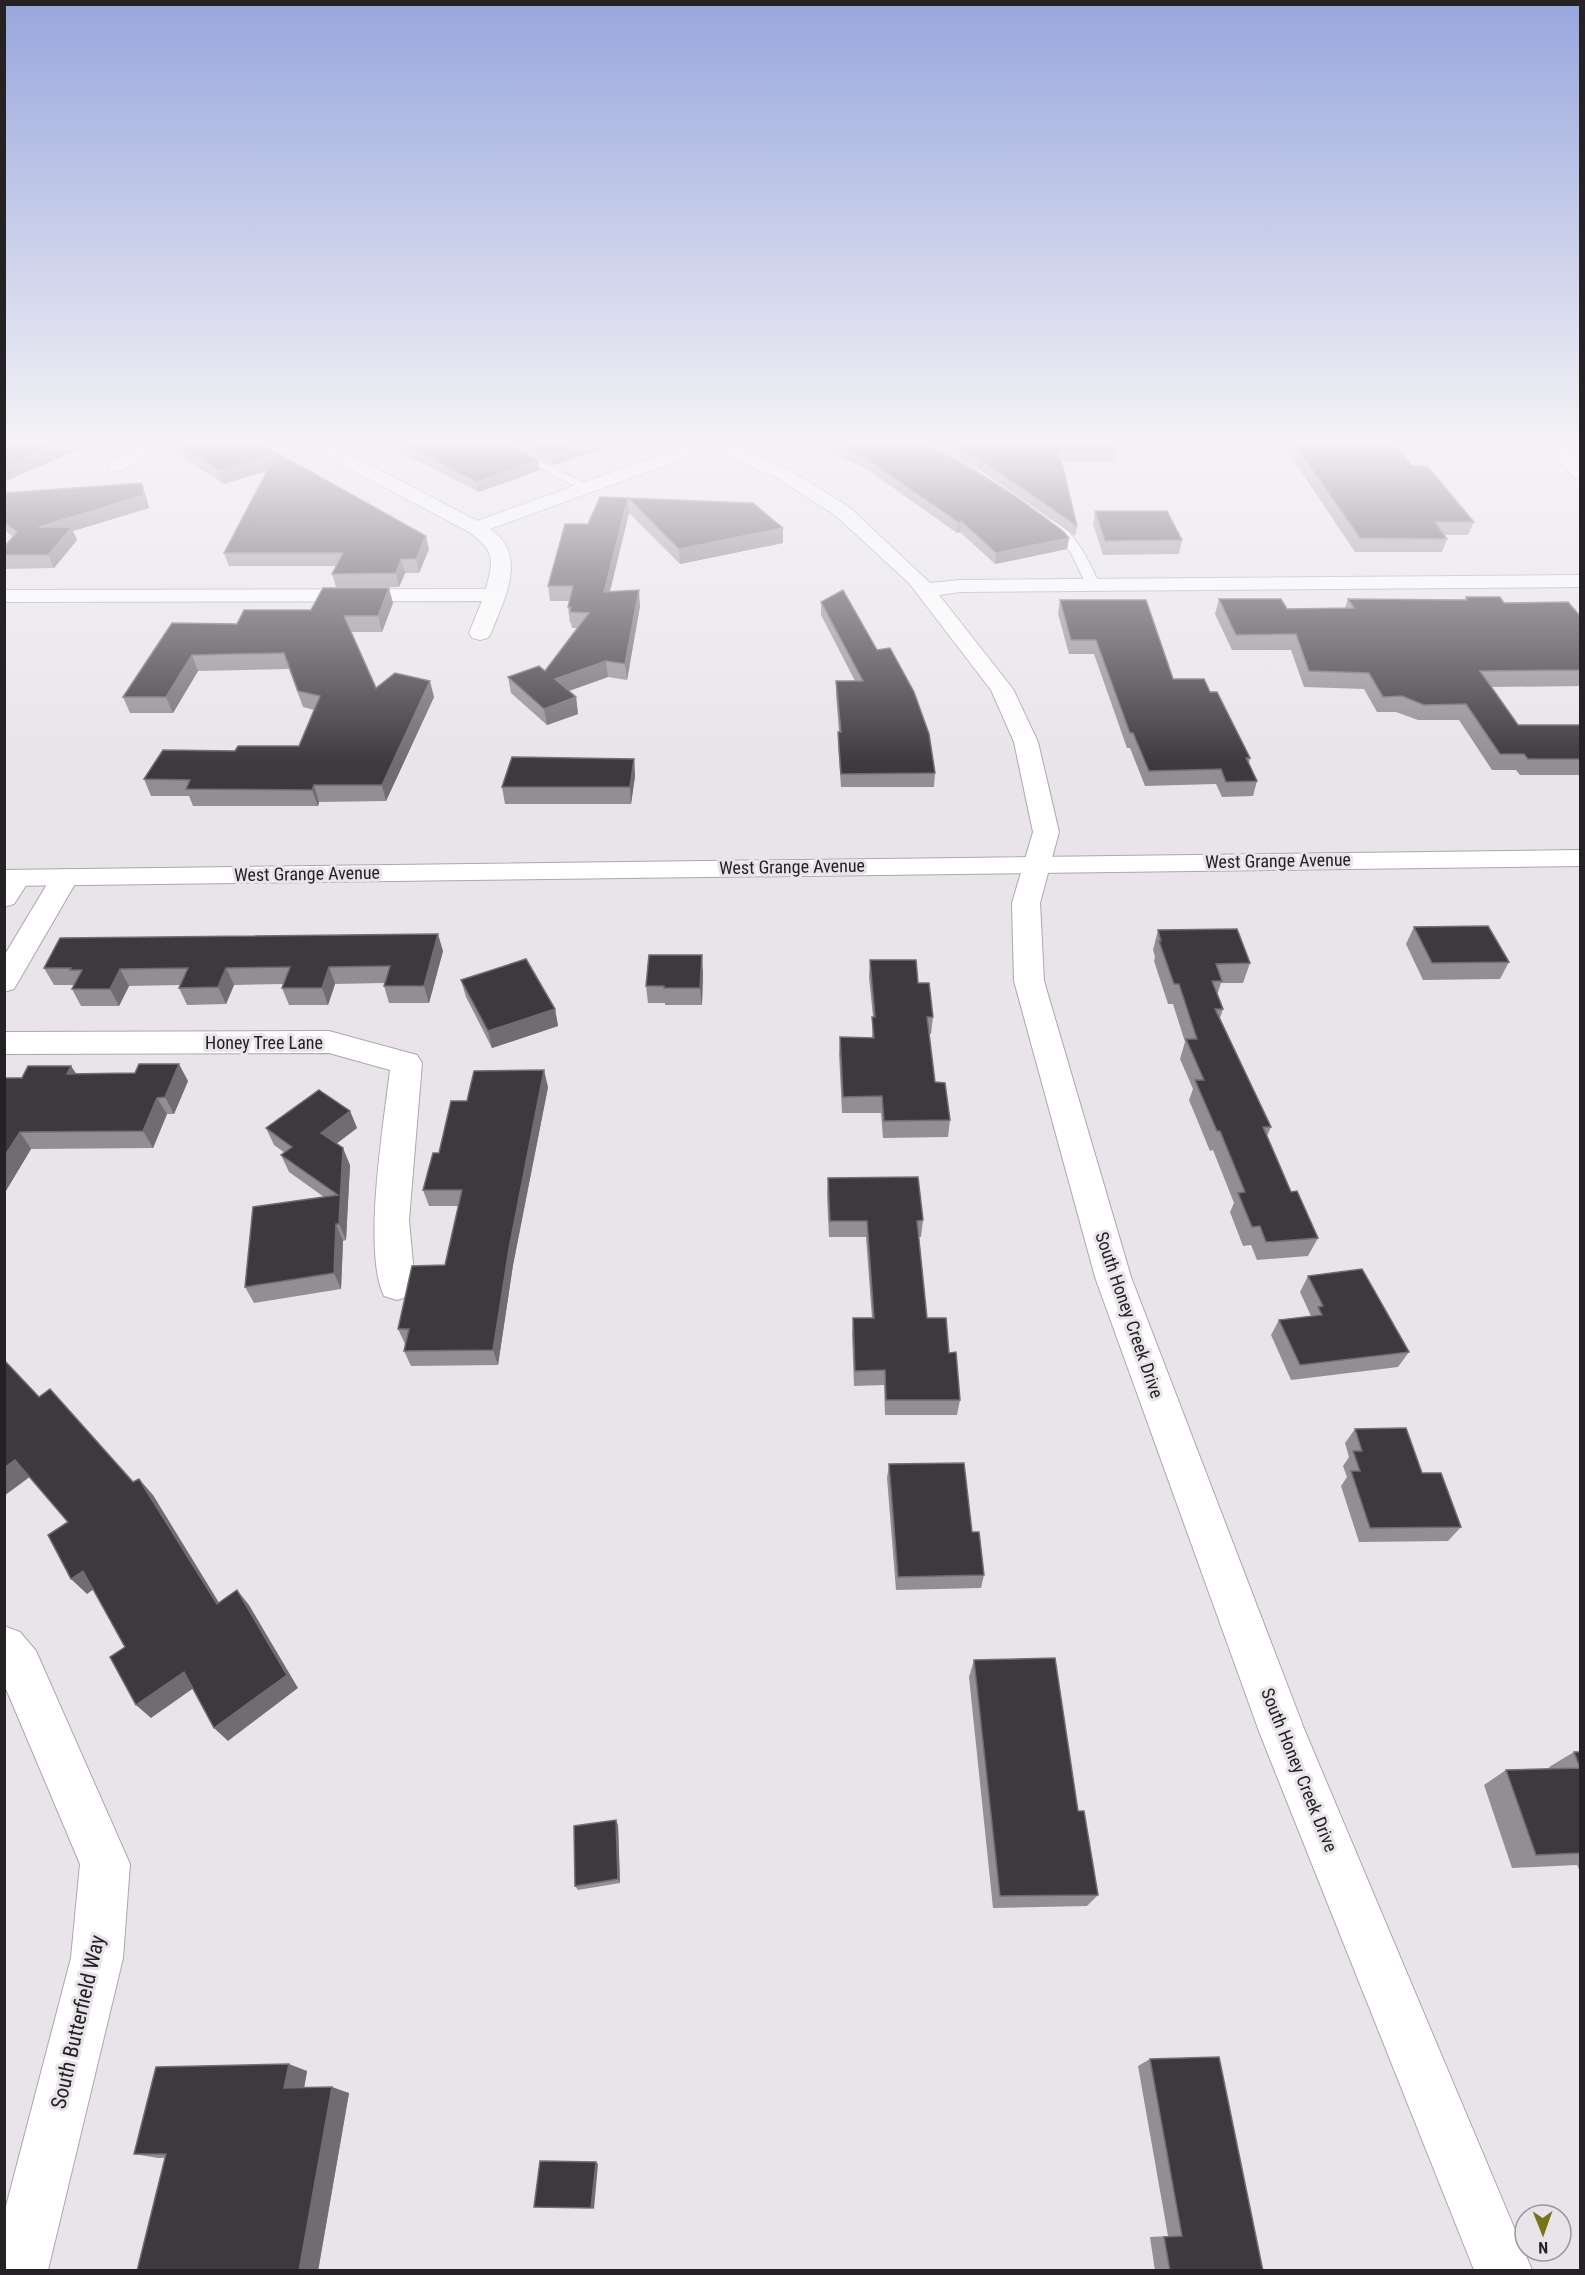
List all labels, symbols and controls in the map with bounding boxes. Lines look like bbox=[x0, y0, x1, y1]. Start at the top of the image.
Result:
street label: West Grange Avenue bbox=[1205, 849, 1351, 872]
street label: West Grange Avenue bbox=[719, 855, 865, 878]
street label: West Grange Avenue bbox=[234, 862, 380, 885]
street label: Honey Tree Lane bbox=[205, 1032, 323, 1053]
street label: South Honey Creek Drive bbox=[1091, 1229, 1168, 1401]
street label: South Honey Creek Drive bbox=[1257, 1685, 1342, 1855]
street label: South Butterfield Way bbox=[46, 1933, 110, 2111]
north arrow bbox=[1513, 2203, 1573, 2263]
text: N bbox=[1538, 2238, 1548, 2257]

